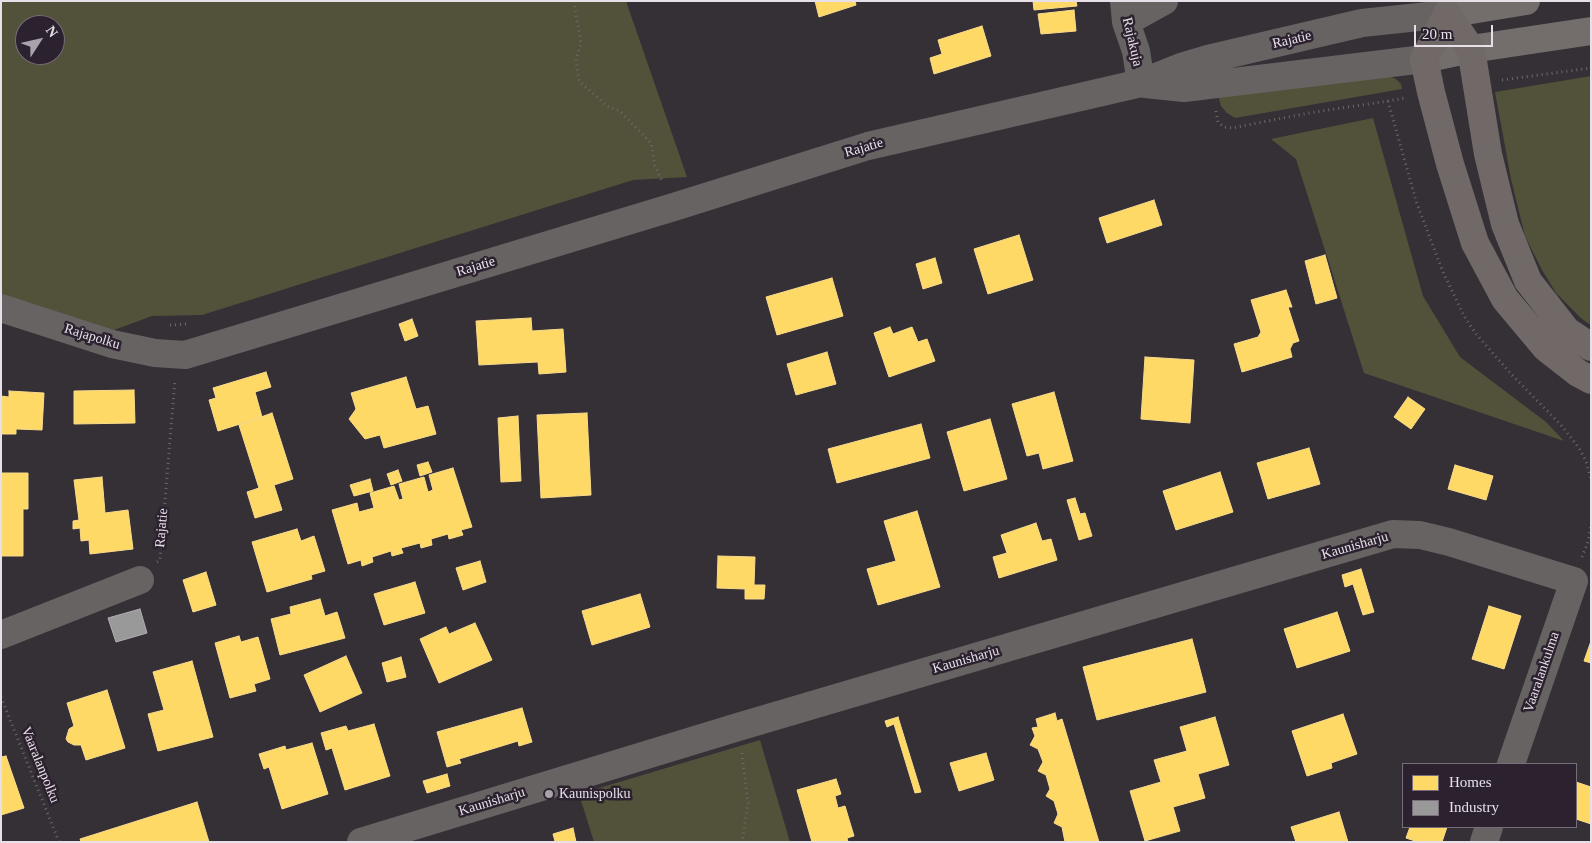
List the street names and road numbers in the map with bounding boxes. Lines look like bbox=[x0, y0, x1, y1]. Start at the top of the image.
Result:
street label: Rajakuja bbox=[1118, 16, 1146, 68]
street label: Rajatie bbox=[1271, 27, 1313, 53]
street label: Rajatie bbox=[843, 134, 885, 162]
street label: Rajatie bbox=[455, 253, 497, 281]
street label: Rajapolku bbox=[62, 321, 122, 353]
street label: Rajatie bbox=[152, 508, 172, 548]
street label: Kaunisharju bbox=[1320, 528, 1390, 564]
street label: Vaaralankulma bbox=[1520, 630, 1564, 714]
street label: Kaunisharju bbox=[931, 642, 1001, 678]
street label: Vaaralanpolku bbox=[17, 724, 63, 806]
street label: Kaunisharju bbox=[457, 784, 527, 820]

